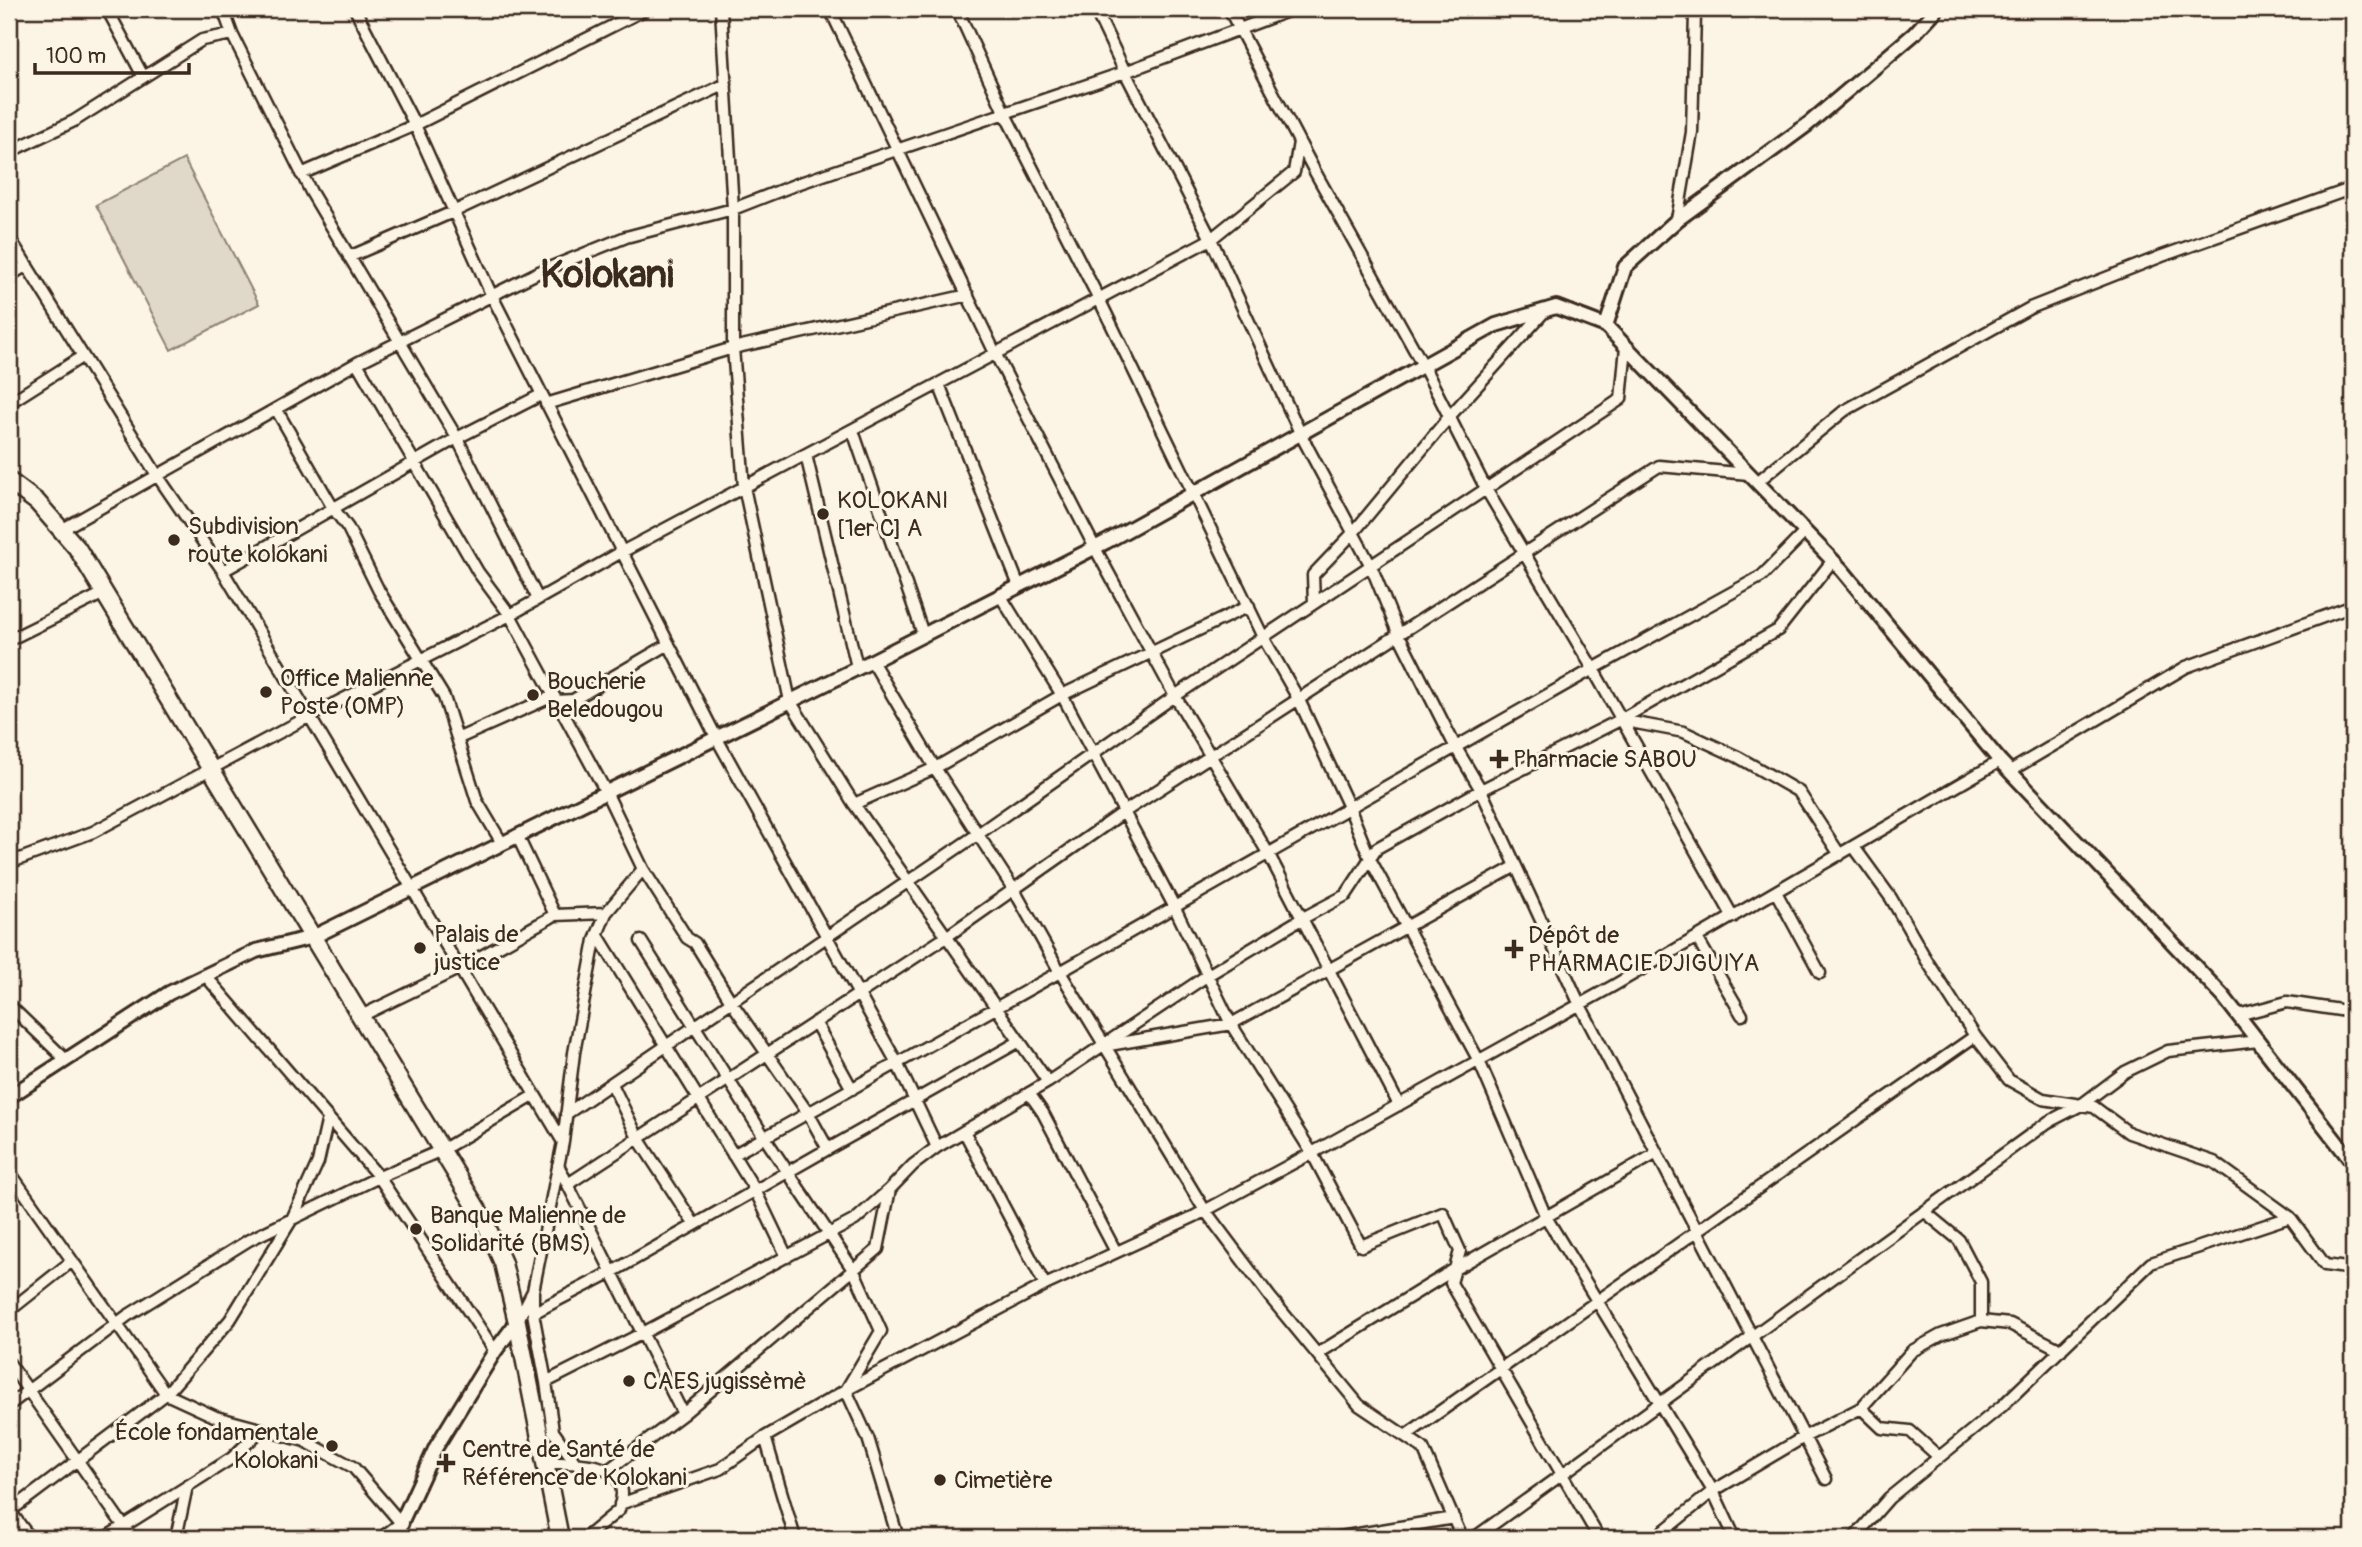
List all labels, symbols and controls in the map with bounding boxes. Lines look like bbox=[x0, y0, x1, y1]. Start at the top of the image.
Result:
scale bar bbox=[35, 32, 189, 76]
text: 100 m bbox=[46, 43, 106, 70]
district label: Kolokani bbox=[540, 251, 674, 299]
place label: KOLOKANI [1er C] A bbox=[837, 486, 949, 543]
marker: KOLOKANI [1er C] A bbox=[815, 506, 831, 522]
place label: Subdivision route kolokani bbox=[188, 512, 328, 569]
marker: Subdivision route kolokani bbox=[166, 532, 182, 548]
place label: Office Malienne Poste (OMP) bbox=[280, 664, 433, 721]
place label: Boucherie Beledougou bbox=[547, 667, 663, 724]
marker: Office Malienne Poste (OMP) bbox=[258, 684, 274, 700]
marker: Boucherie Beledougou bbox=[525, 687, 541, 703]
place label: Pharmacie SABOU bbox=[1513, 745, 1697, 774]
marker: Pharmacie SABOU bbox=[1491, 751, 1507, 767]
place label: Palais de justice bbox=[433, 920, 519, 977]
place label: Dépôt de PHARMACIE DJIGUIYA bbox=[1528, 921, 1759, 978]
marker: Palais de justice bbox=[412, 940, 428, 956]
marker: Dépôt de PHARMACIE DJIGUIYA bbox=[1506, 941, 1522, 957]
place label: Banque Malienne de Solidarité (BMS) bbox=[430, 1201, 626, 1258]
marker: Banque Malienne de Solidarité (BMS) bbox=[408, 1221, 424, 1237]
place label: CAES jugissèmè bbox=[643, 1367, 807, 1396]
marker: CAES jugissèmè bbox=[621, 1373, 637, 1389]
place label: École fondamentale Kolokani bbox=[115, 1418, 318, 1475]
place label: Centre de Santé de Référence de Kolokani bbox=[462, 1435, 687, 1492]
marker: École fondamentale Kolokani bbox=[324, 1438, 340, 1454]
marker: Centre de Santé de Référence de Kolokani bbox=[436, 1453, 456, 1473]
place label: Cimetière bbox=[954, 1466, 1052, 1495]
marker: Cimetière bbox=[932, 1472, 948, 1488]

